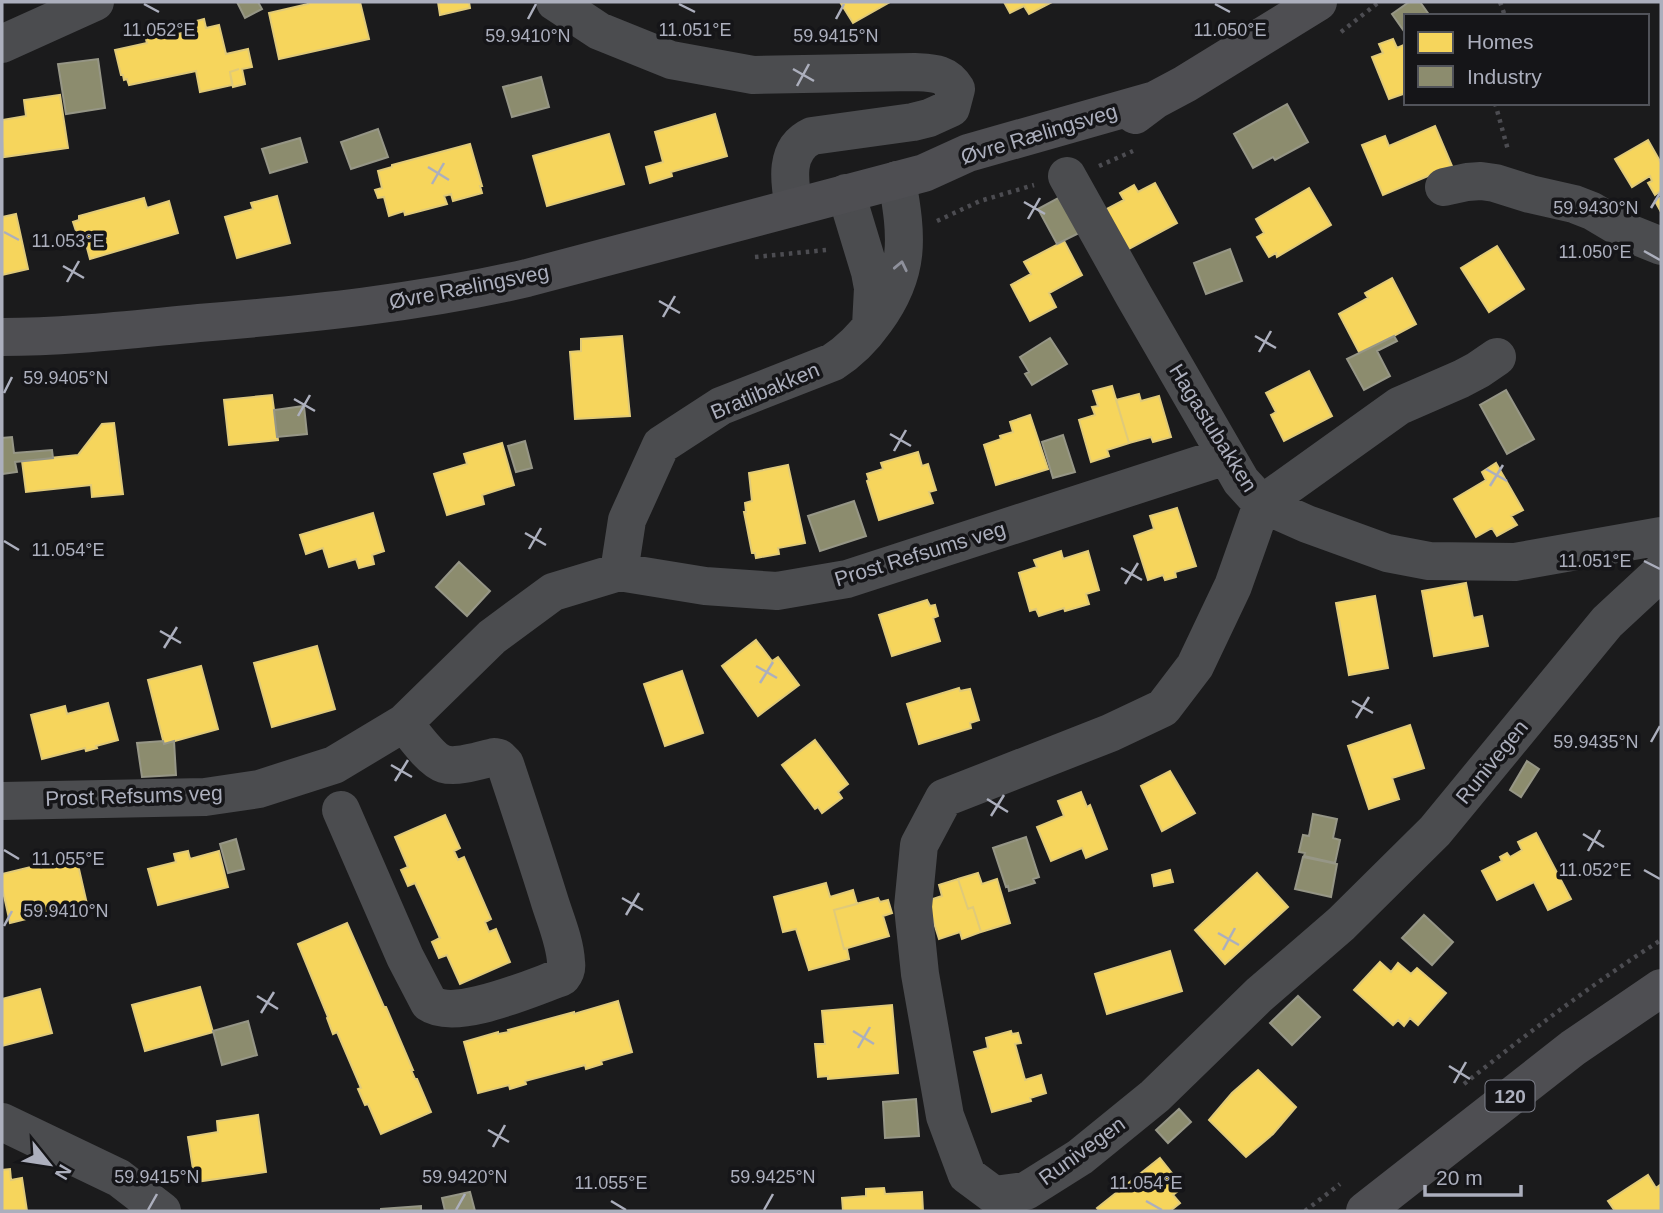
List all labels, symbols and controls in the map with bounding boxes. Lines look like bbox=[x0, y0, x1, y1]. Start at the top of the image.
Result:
legend bbox=[1404, 14, 1649, 105]
text: 11.052°E bbox=[123, 20, 195, 40]
text: 11.051°E bbox=[659, 20, 731, 40]
text: 11.050°E bbox=[1194, 20, 1266, 40]
text: 59.9410°N bbox=[485, 26, 571, 46]
text: 59.9415°N bbox=[793, 26, 879, 46]
text: Homes bbox=[1467, 30, 1534, 53]
text: Industry bbox=[1467, 65, 1542, 88]
street label: Øvre Rælingsveg bbox=[958, 99, 1120, 168]
text: 59.9430°N bbox=[1553, 198, 1639, 218]
text: 11.053°E bbox=[32, 231, 104, 251]
text: 11.050°E bbox=[1559, 242, 1631, 262]
street label: Øvre Rælingsveg bbox=[387, 260, 551, 313]
one-way arrow bbox=[893, 260, 908, 272]
street label: Bratlibakken bbox=[707, 357, 822, 424]
street label: Hagastubakken bbox=[1165, 360, 1262, 496]
text: 59.9405°N bbox=[23, 368, 109, 388]
street label: Prost Refsums veg bbox=[832, 517, 1008, 590]
text: 11.054°E bbox=[32, 540, 104, 560]
text: 11.051°E bbox=[1559, 551, 1631, 571]
street label: Runivegen bbox=[1451, 715, 1532, 808]
text: 59.9435°N bbox=[1553, 732, 1639, 752]
street label: Prost Refsums veg bbox=[45, 781, 223, 810]
text: 11.055°E bbox=[32, 849, 104, 869]
text: 11.052°E bbox=[1559, 860, 1631, 880]
text: 59.9410°N bbox=[23, 901, 109, 921]
road number: 120 bbox=[1486, 1080, 1534, 1112]
street label: Runivegen bbox=[1034, 1112, 1129, 1189]
north arrow bbox=[14, 1129, 84, 1199]
scale bar bbox=[1425, 1154, 1521, 1198]
text: N bbox=[51, 1161, 76, 1183]
text: 20 m bbox=[1436, 1166, 1483, 1189]
text: 59.9415°N bbox=[114, 1167, 200, 1187]
text: 59.9420°N bbox=[422, 1167, 508, 1187]
text: 59.9425°N bbox=[730, 1167, 816, 1187]
text: 11.055°E bbox=[575, 1173, 647, 1193]
text: 11.054°E bbox=[1110, 1173, 1182, 1193]

